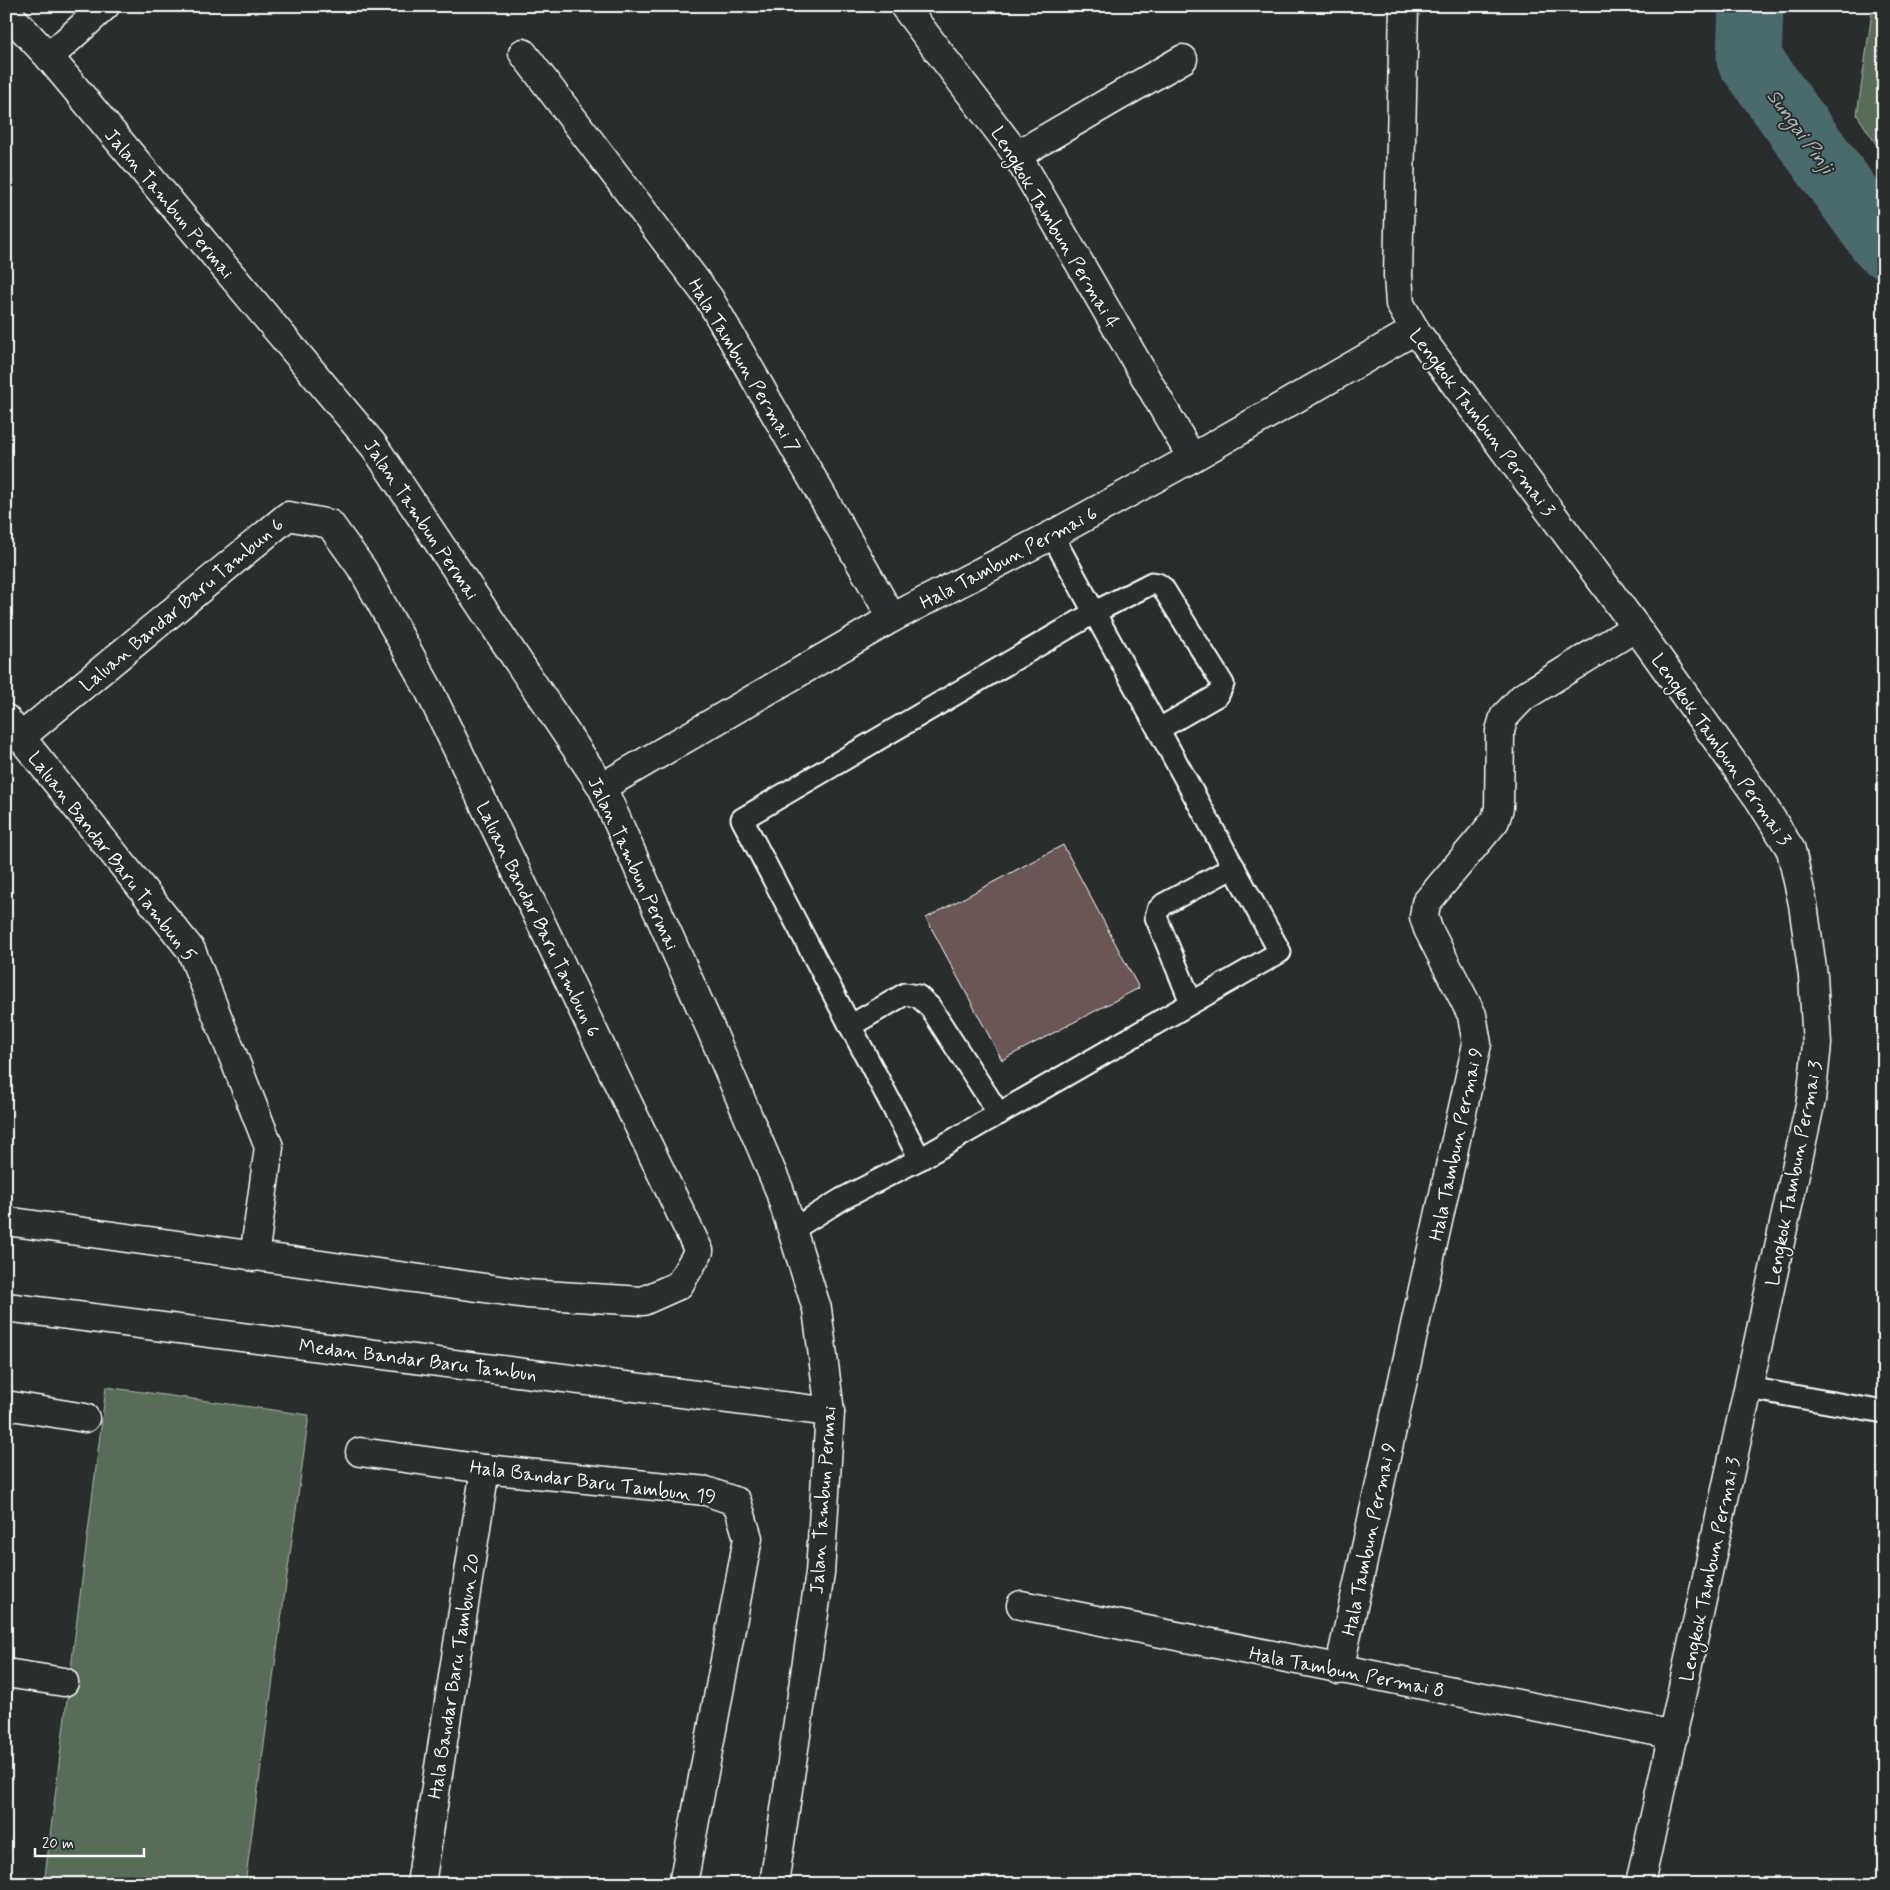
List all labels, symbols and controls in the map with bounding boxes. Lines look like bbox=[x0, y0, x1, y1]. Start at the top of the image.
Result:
water label: Sungai Pinji bbox=[1758, 84, 1840, 182]
street label: Lengkok Tambun Permai 4 bbox=[983, 122, 1125, 334]
street label: Jalan Tambun Permai bbox=[99, 124, 239, 284]
street label: Hala Tambun Permai 7 bbox=[682, 274, 806, 458]
street label: Lengkok Tambun Permai 3 bbox=[1401, 324, 1561, 523]
street label: Jalan Tambun Permai bbox=[358, 435, 484, 605]
street label: Hala Tambun Permai 6 bbox=[916, 501, 1102, 616]
street label: Laluan Bandar Baru Tambun 6 bbox=[75, 512, 289, 698]
street label: Lengkok Tambun Permai 3 bbox=[1643, 649, 1797, 852]
street label: Laluan Bandar Baru Tambun 5 bbox=[22, 747, 202, 967]
street label: Jalan Tambun Permai bbox=[581, 773, 684, 954]
street label: Laluan Bandar Baru Tambun 6 bbox=[470, 798, 606, 1041]
street label: Hala Tambun Permai 9 bbox=[1424, 1045, 1489, 1243]
street label: Lengkok Tambun Permai 3 bbox=[1760, 1058, 1831, 1288]
street label: Medan Bandar Baru Tambun bbox=[297, 1333, 538, 1388]
street label: Jalan Tambun Permai bbox=[804, 1405, 843, 1595]
street label: Hala Tambun Permai 9 bbox=[1337, 1440, 1402, 1638]
street label: Lengkok Tambun Permai 3 bbox=[1674, 1454, 1749, 1684]
street label: Hala Bandar Baru Tambun 19 bbox=[468, 1455, 717, 1510]
street label: Hala Bandar Baru Tambun 20 bbox=[423, 1552, 486, 1801]
street label: Hala Tambun Permai 8 bbox=[1247, 1641, 1447, 1704]
scale bar bbox=[35, 1825, 144, 1857]
text: 20 m bbox=[42, 1834, 74, 1854]

